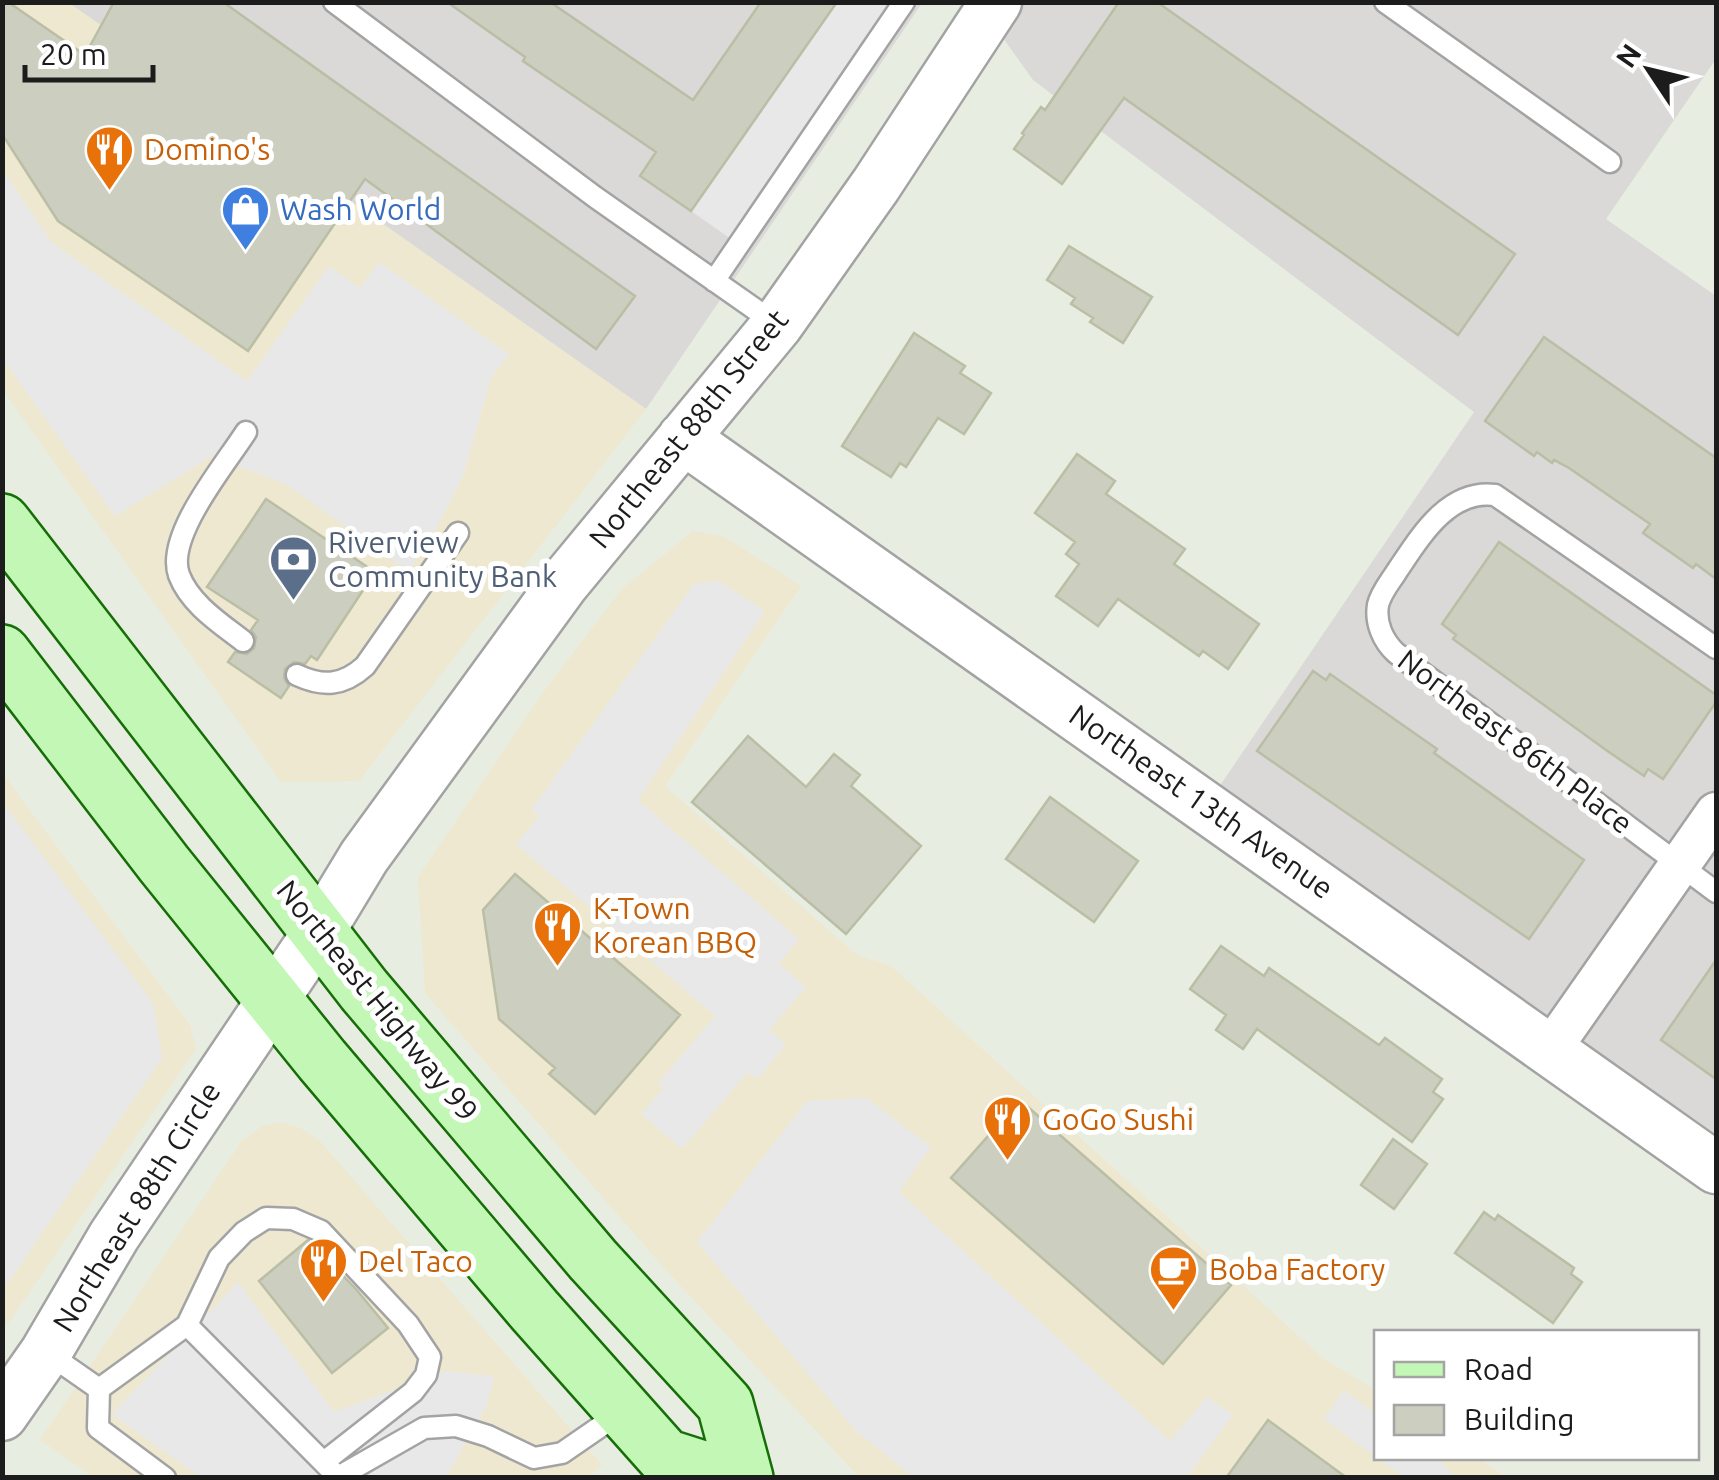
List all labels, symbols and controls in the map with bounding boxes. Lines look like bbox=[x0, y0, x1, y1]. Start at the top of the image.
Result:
scale bar bbox=[25, 20, 152, 82]
north arrow bbox=[1599, 20, 1699, 120]
text: 20 m bbox=[40, 37, 107, 71]
text: N bbox=[1609, 38, 1647, 73]
restaurant icon: Domino's bbox=[83, 124, 135, 192]
place label: Domino's bbox=[144, 132, 270, 166]
shop icon: Wash World bbox=[219, 184, 271, 252]
place label: Wash World bbox=[280, 192, 441, 226]
street label: Northeast 88th Street bbox=[582, 302, 795, 554]
place label: Riverview Community Bank bbox=[328, 525, 557, 593]
bank icon: Riverview Community Bank bbox=[267, 534, 319, 602]
street label: Northeast 86th Place bbox=[1392, 642, 1639, 840]
street label: Northeast 13th Avenue bbox=[1063, 697, 1340, 905]
street label: Northeast Highway 99 bbox=[270, 873, 485, 1127]
place label: K-Town Korean BBQ bbox=[593, 891, 757, 959]
restaurant icon: K-Town Korean BBQ bbox=[532, 900, 584, 968]
street label: Northeast 88th Circle bbox=[45, 1075, 227, 1338]
restaurant icon: GoGo Sushi bbox=[981, 1094, 1033, 1162]
place label: GoGo Sushi bbox=[1042, 1102, 1194, 1136]
restaurant icon: Del Taco bbox=[297, 1236, 349, 1304]
place label: Del Taco bbox=[358, 1244, 473, 1278]
cafe icon: Boba Factory bbox=[1148, 1244, 1200, 1312]
place label: Boba Factory bbox=[1209, 1252, 1385, 1286]
legend bbox=[1374, 1330, 1699, 1460]
text: Road bbox=[1464, 1352, 1533, 1386]
text: Building bbox=[1464, 1402, 1575, 1436]

